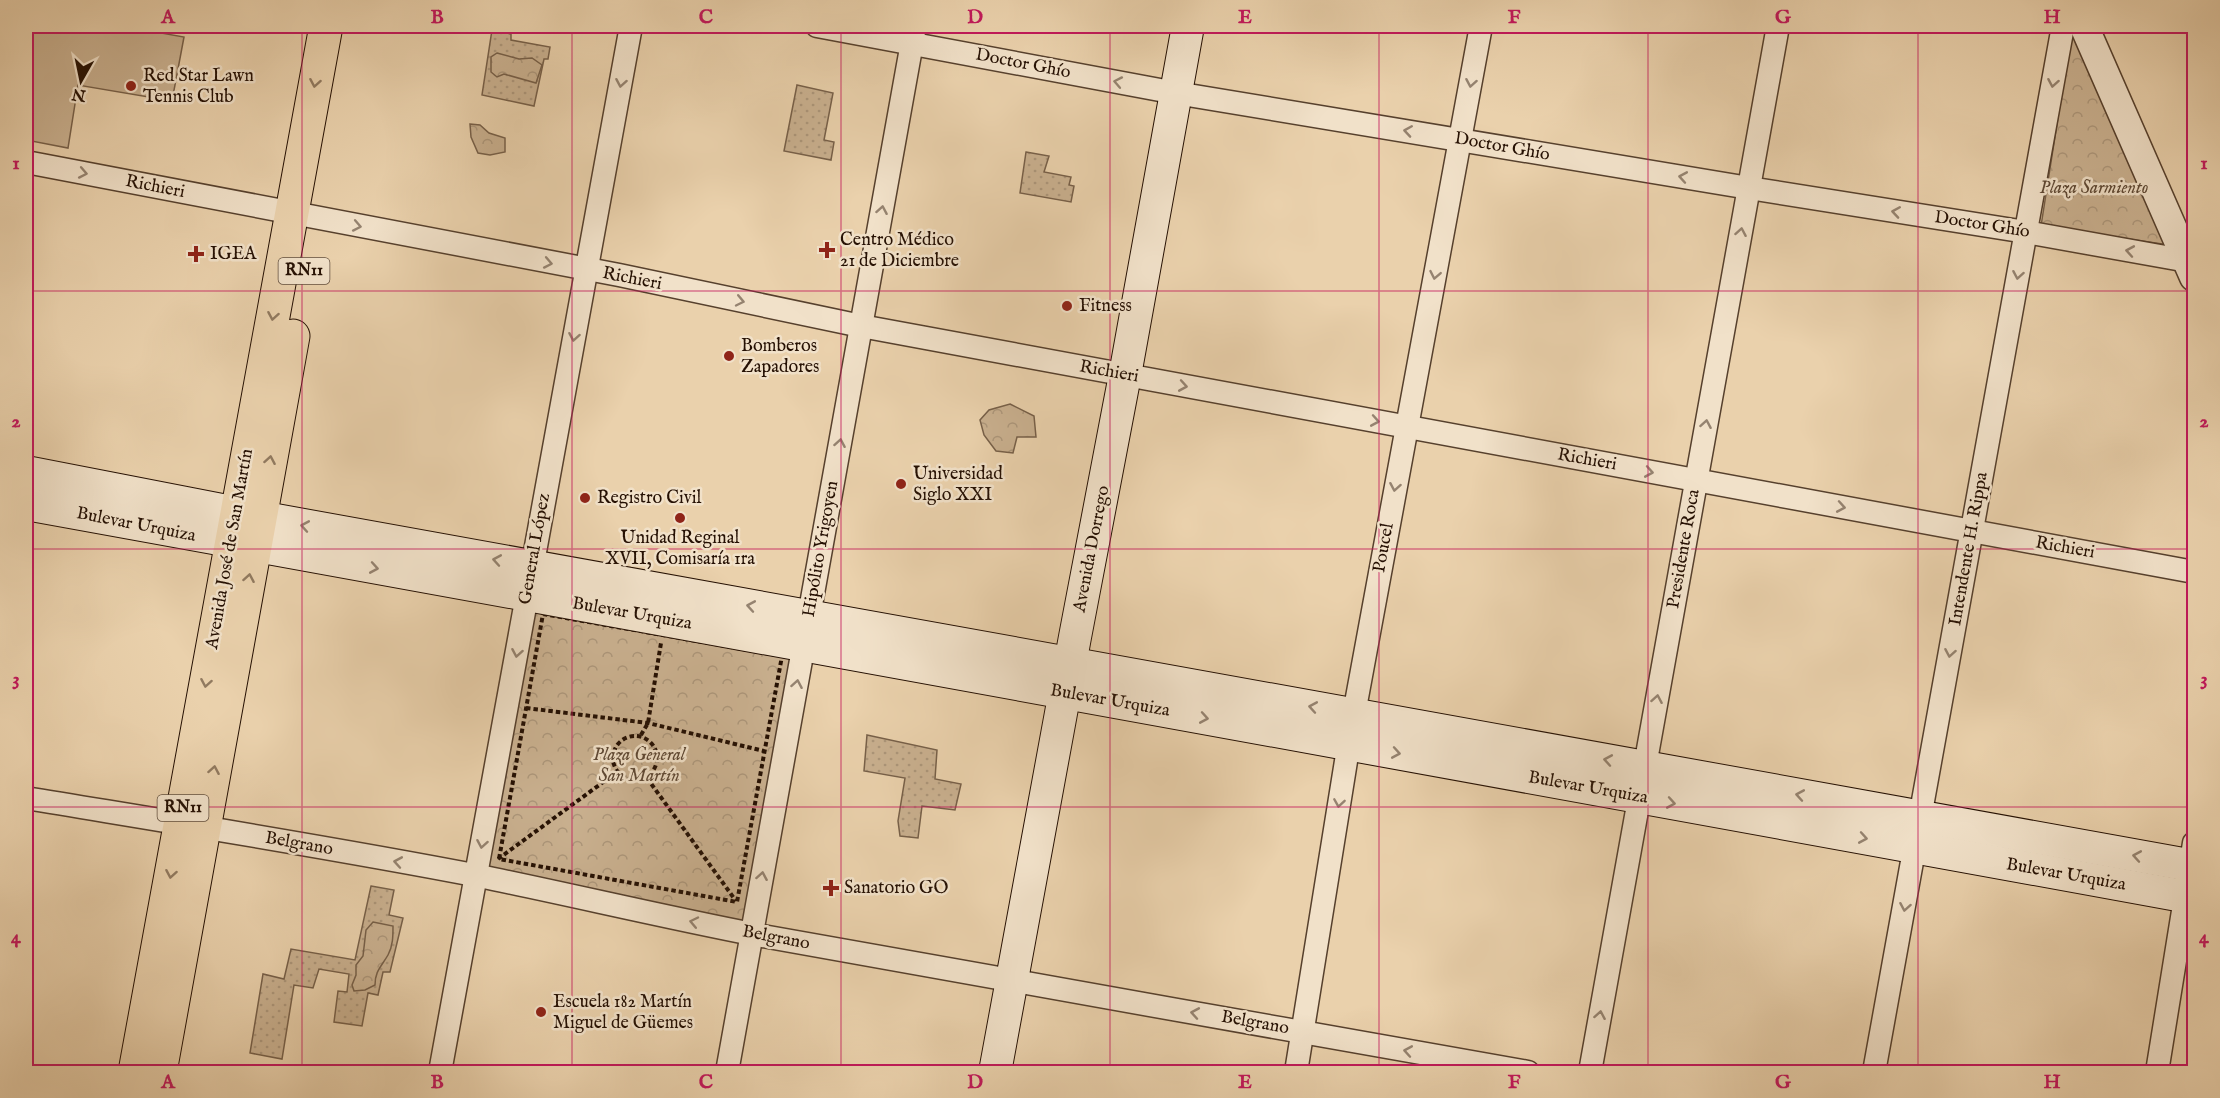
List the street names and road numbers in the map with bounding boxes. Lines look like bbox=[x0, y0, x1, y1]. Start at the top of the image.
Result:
street label: Doctor Ghío bbox=[973, 44, 1073, 85]
street label: Doctor Ghío bbox=[1452, 127, 1552, 167]
street label: Richieri bbox=[123, 170, 187, 204]
street label: Doctor Ghío bbox=[1933, 206, 2032, 244]
road number: RN11 bbox=[278, 258, 330, 284]
street label: Richieri bbox=[600, 262, 664, 296]
street label: Richieri bbox=[1077, 355, 1141, 389]
street label: Richieri bbox=[1555, 443, 1619, 477]
street label: Avenida José de San Martín bbox=[201, 447, 259, 652]
street label: Intendente H. Rippa bbox=[1944, 470, 1994, 628]
street label: Hipólito Yrigoyen bbox=[798, 479, 844, 619]
street label: Avenida Dorrego bbox=[1068, 483, 1116, 615]
street label: Presidente Roca bbox=[1662, 487, 1706, 611]
street label: General López bbox=[514, 492, 556, 606]
street label: Bulevar Urquiza bbox=[74, 502, 198, 548]
street label: Poucel bbox=[1368, 521, 1400, 575]
street label: Richieri bbox=[2033, 531, 2097, 565]
street label: Bulevar Urquiza bbox=[570, 592, 694, 636]
street label: Bulevar Urquiza bbox=[1048, 679, 1172, 723]
street label: Bulevar Urquiza bbox=[1526, 766, 1650, 810]
road number: RN11 bbox=[158, 795, 208, 821]
street label: Belgrano bbox=[263, 827, 335, 861]
street label: Bulevar Urquiza bbox=[2004, 853, 2128, 897]
street label: Belgrano bbox=[740, 920, 812, 956]
street label: Belgrano bbox=[1219, 1006, 1291, 1040]

